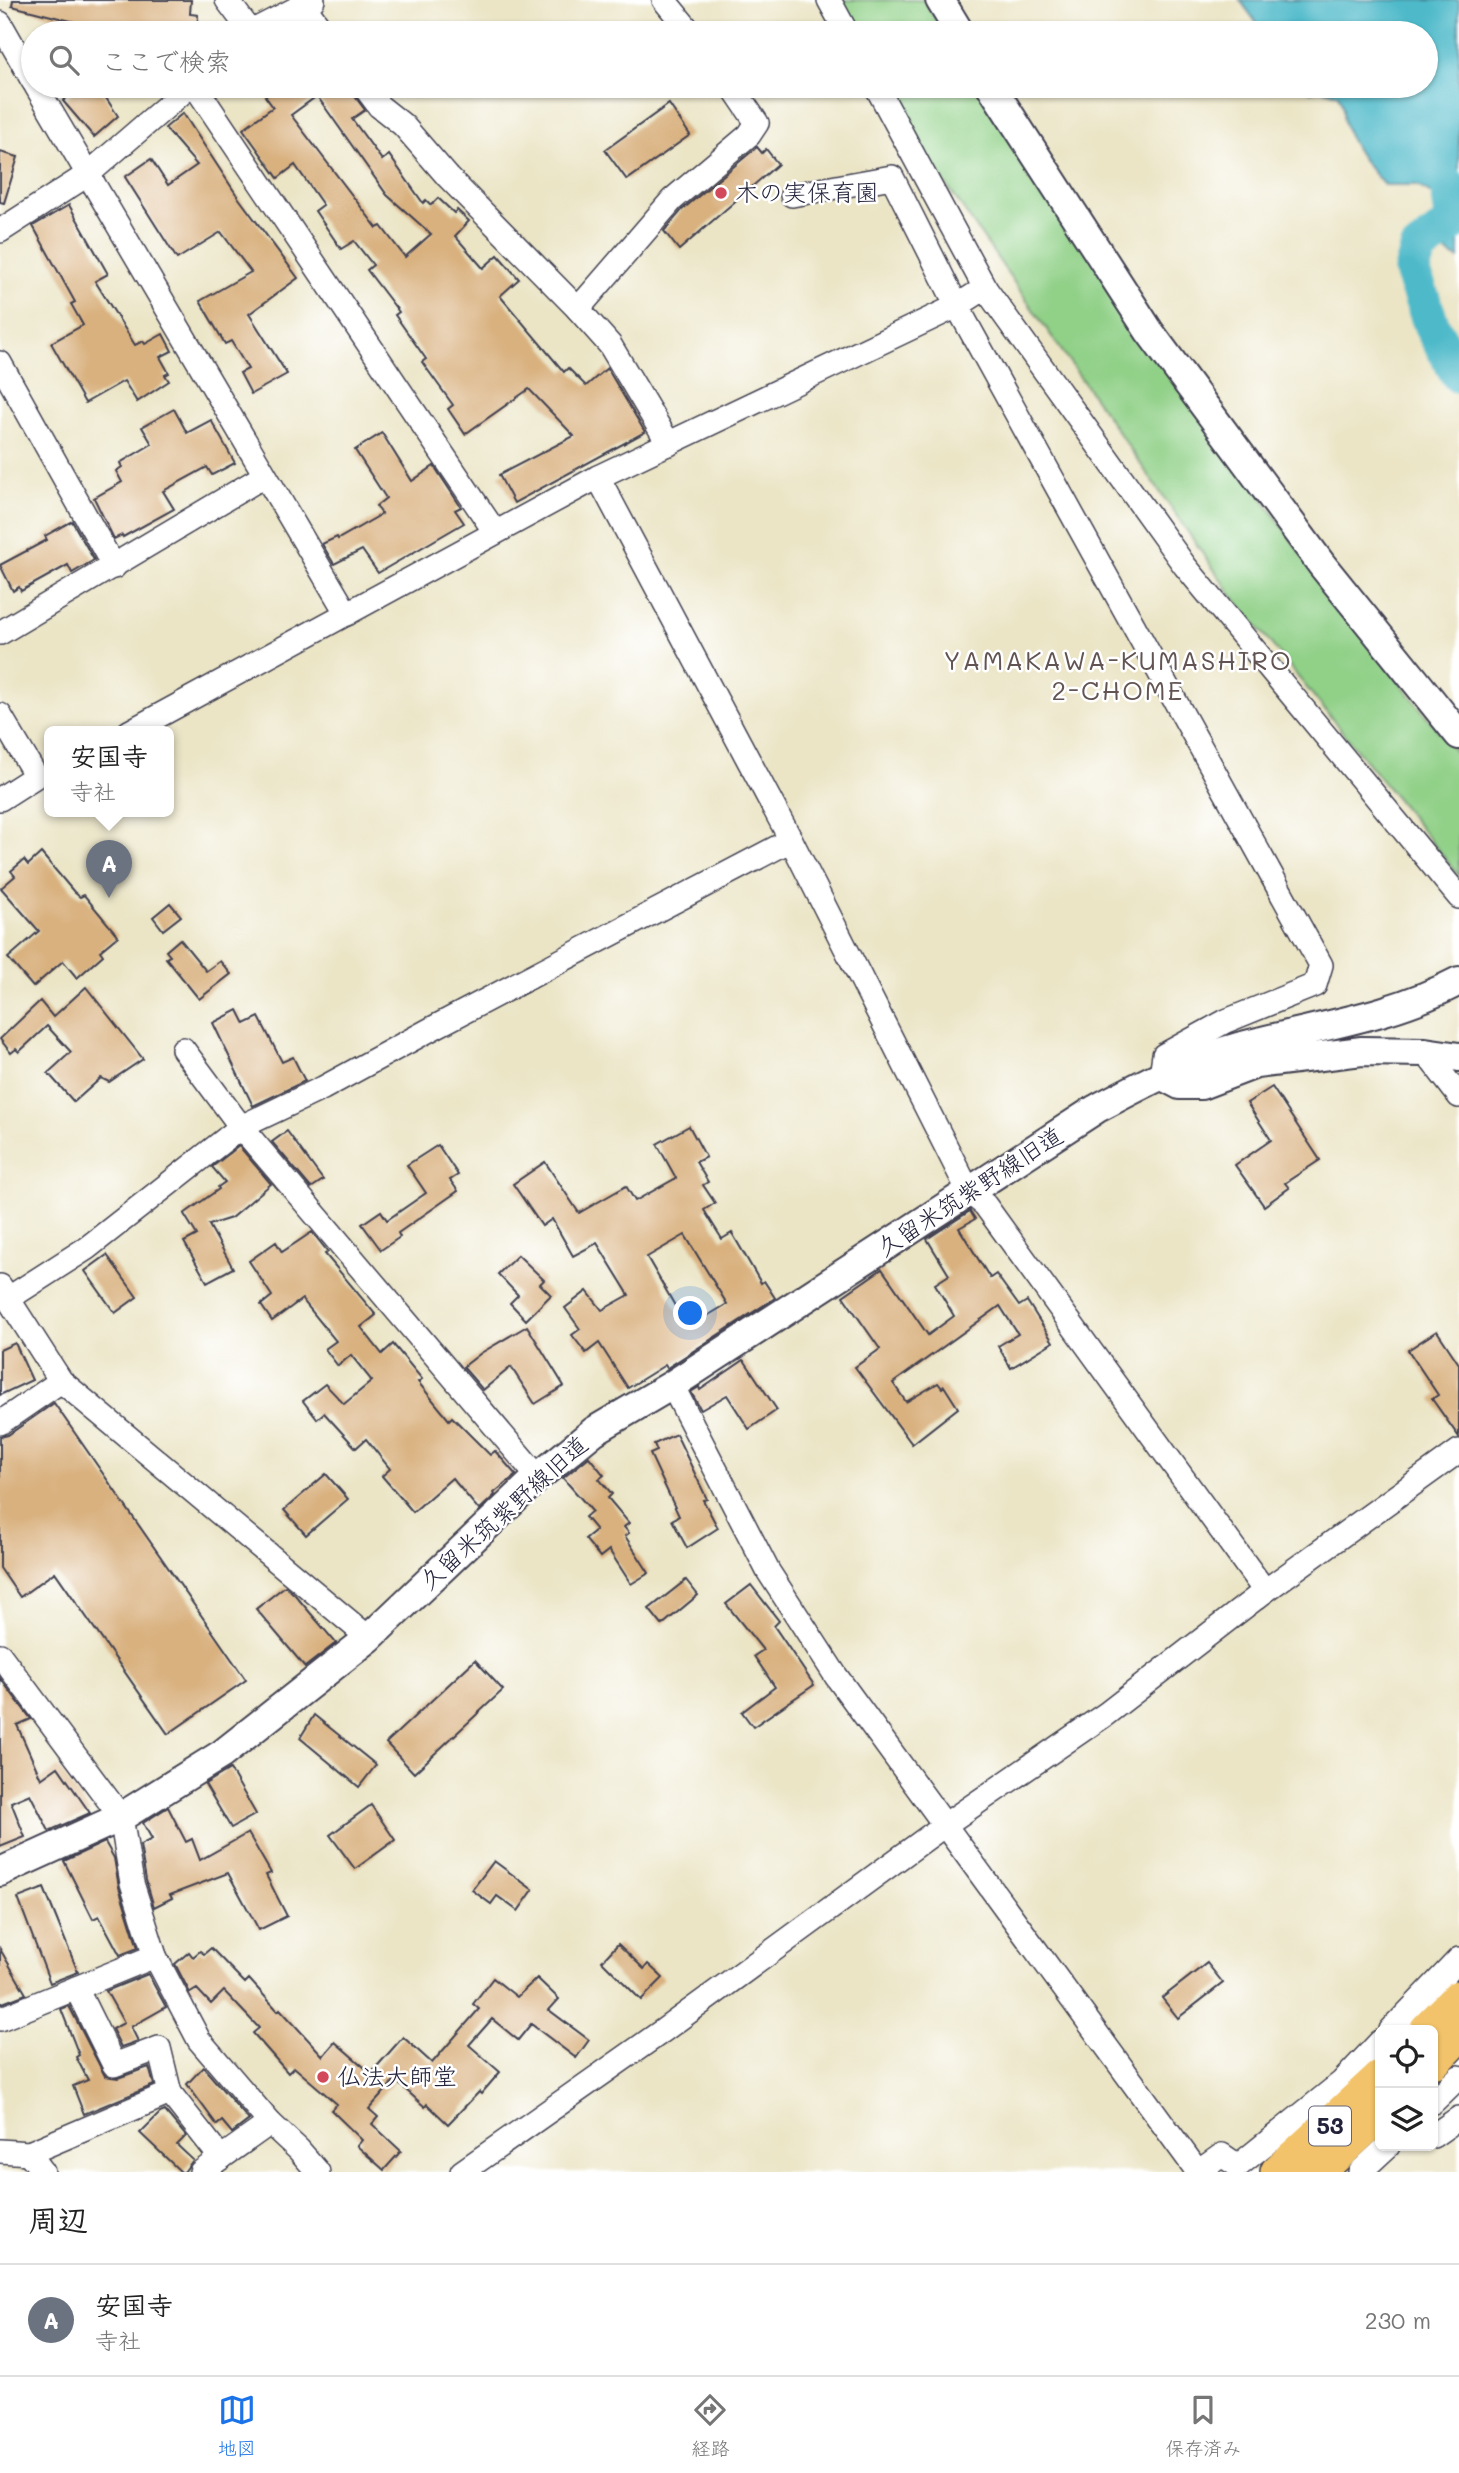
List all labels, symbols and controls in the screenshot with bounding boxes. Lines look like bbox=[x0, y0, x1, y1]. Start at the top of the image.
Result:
search box bbox=[21, 21, 1438, 98]
icon: search bbox=[45, 41, 83, 79]
text: ここで検索 bbox=[101, 44, 231, 78]
place label: 木の実保育園 bbox=[735, 176, 879, 207]
marker: 木の実保育園 bbox=[713, 185, 729, 201]
district label: YAMAKAWA-KUMASHIRO 2-CHOME bbox=[944, 643, 1292, 707]
popup bbox=[44, 726, 174, 817]
text: 安国寺 bbox=[70, 739, 148, 773]
text: 寺社 bbox=[70, 776, 116, 806]
pin: A bbox=[86, 840, 132, 898]
street label: 久留米筑紫野線旧道 bbox=[870, 1119, 1068, 1263]
your location bbox=[673, 1296, 707, 1330]
street label: 久留米筑紫野線旧道 bbox=[412, 1428, 594, 1596]
map controls bbox=[1375, 2025, 1438, 2151]
button: locate bbox=[1375, 2025, 1438, 2088]
place label: 仏法大師堂 bbox=[337, 2060, 457, 2091]
marker: 仏法大師堂 bbox=[315, 2069, 331, 2085]
button: layers bbox=[1375, 2088, 1438, 2151]
road number: 53 bbox=[1309, 2106, 1351, 2146]
text: 周辺 bbox=[28, 2199, 88, 2239]
text: 安国寺 bbox=[95, 2288, 173, 2322]
text: A bbox=[43, 2305, 59, 2335]
text: 230 m bbox=[1365, 2305, 1431, 2335]
text: 寺社 bbox=[95, 2325, 141, 2355]
tab: 地図 bbox=[218, 2391, 256, 2460]
tab: 経路 bbox=[691, 2391, 729, 2460]
tab: 保存済み bbox=[1165, 2391, 1241, 2460]

